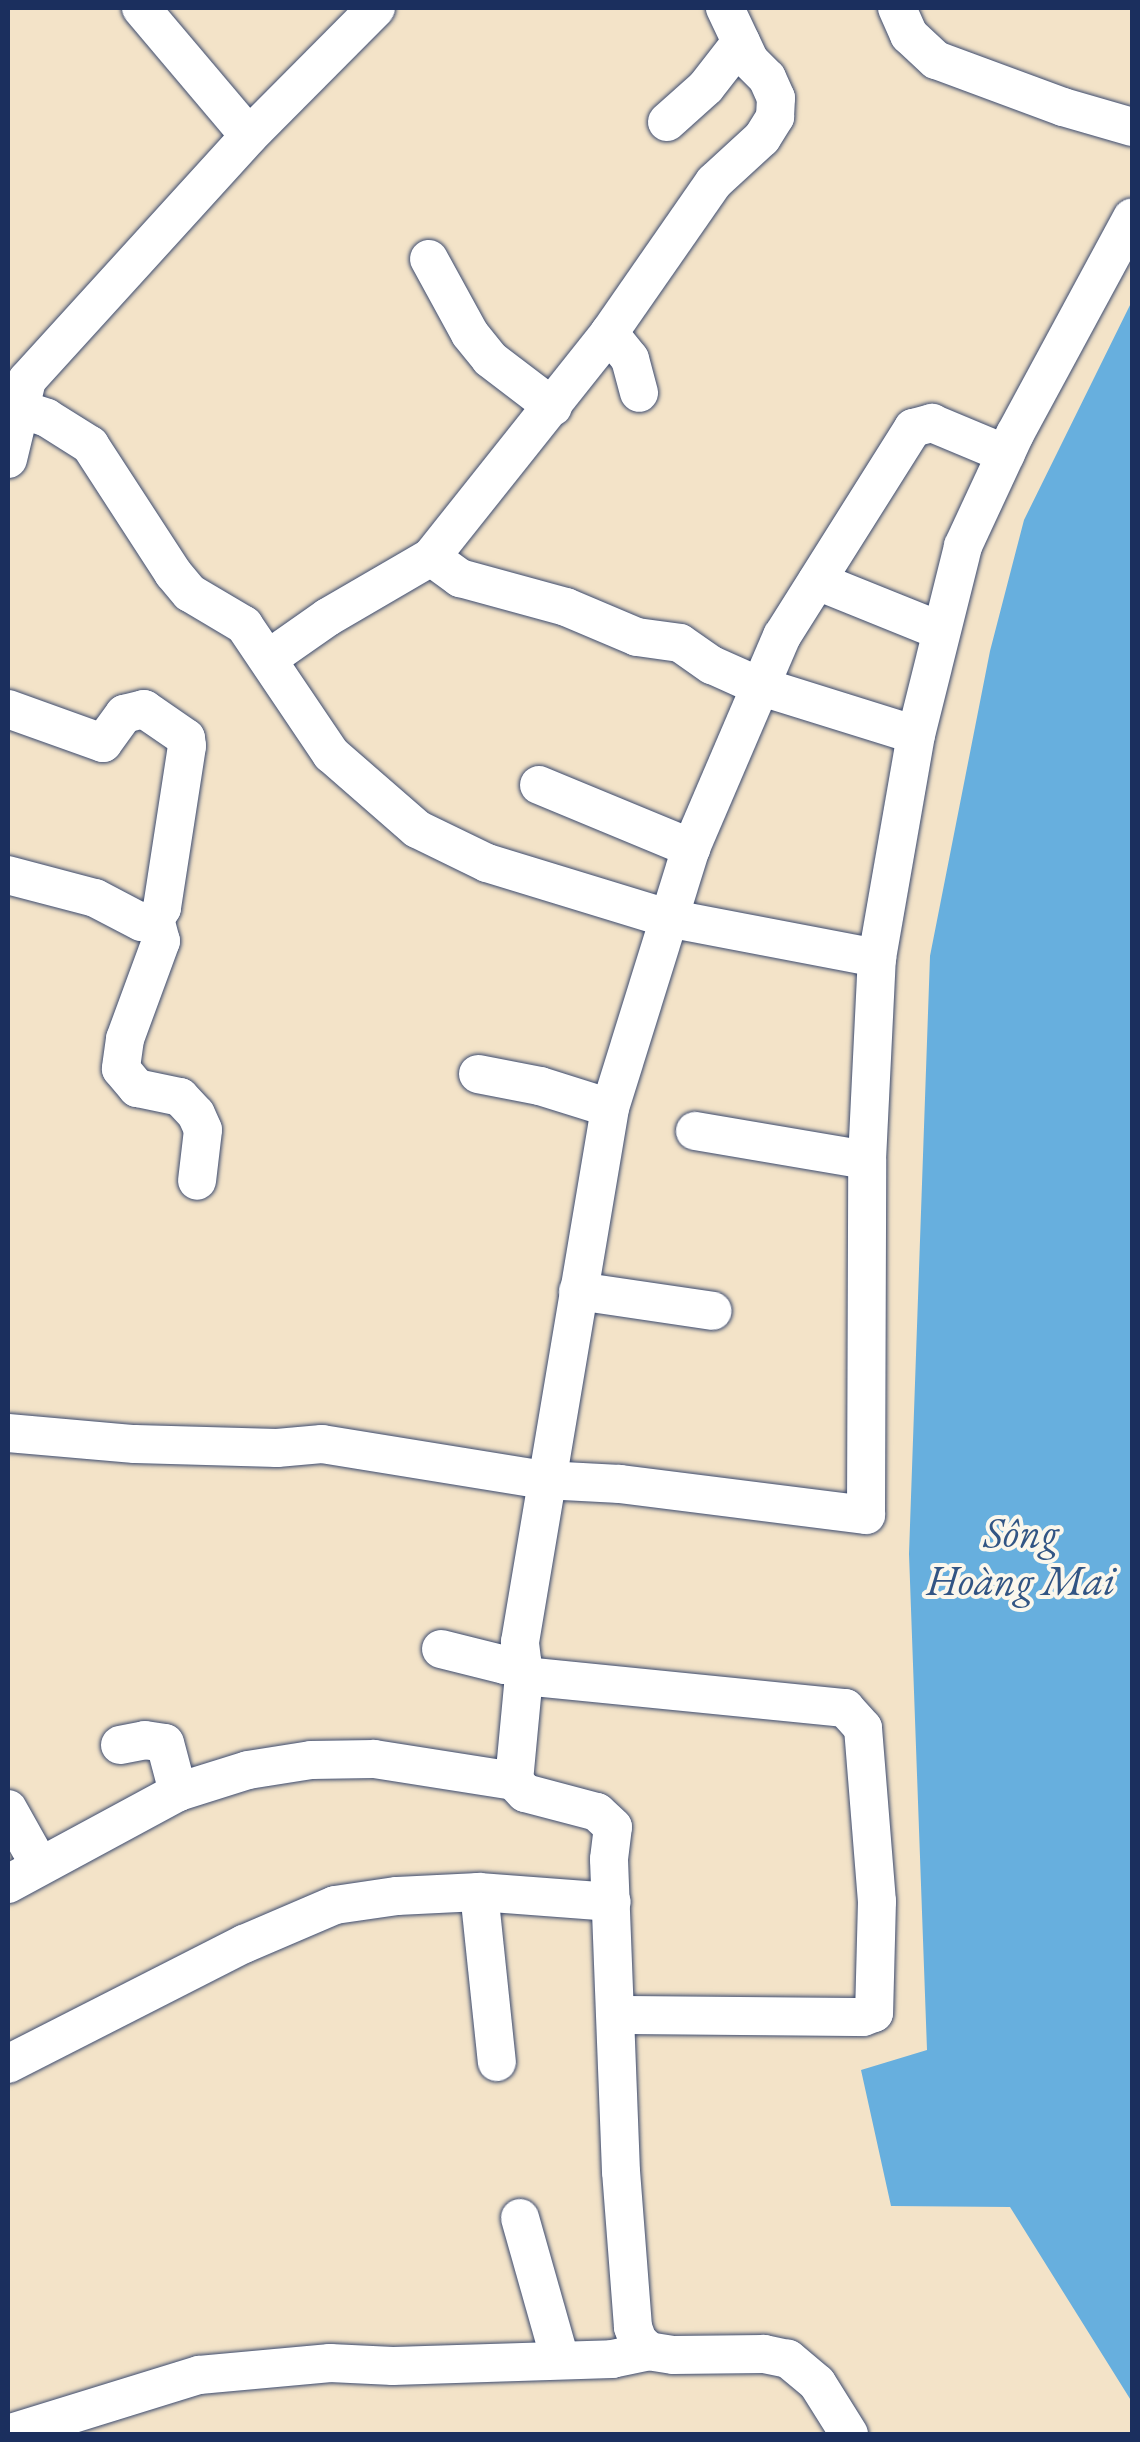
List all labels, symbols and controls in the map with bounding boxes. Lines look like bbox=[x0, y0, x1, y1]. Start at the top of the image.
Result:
water label: Sông Hoàng Mai bbox=[927, 1508, 1115, 1606]

